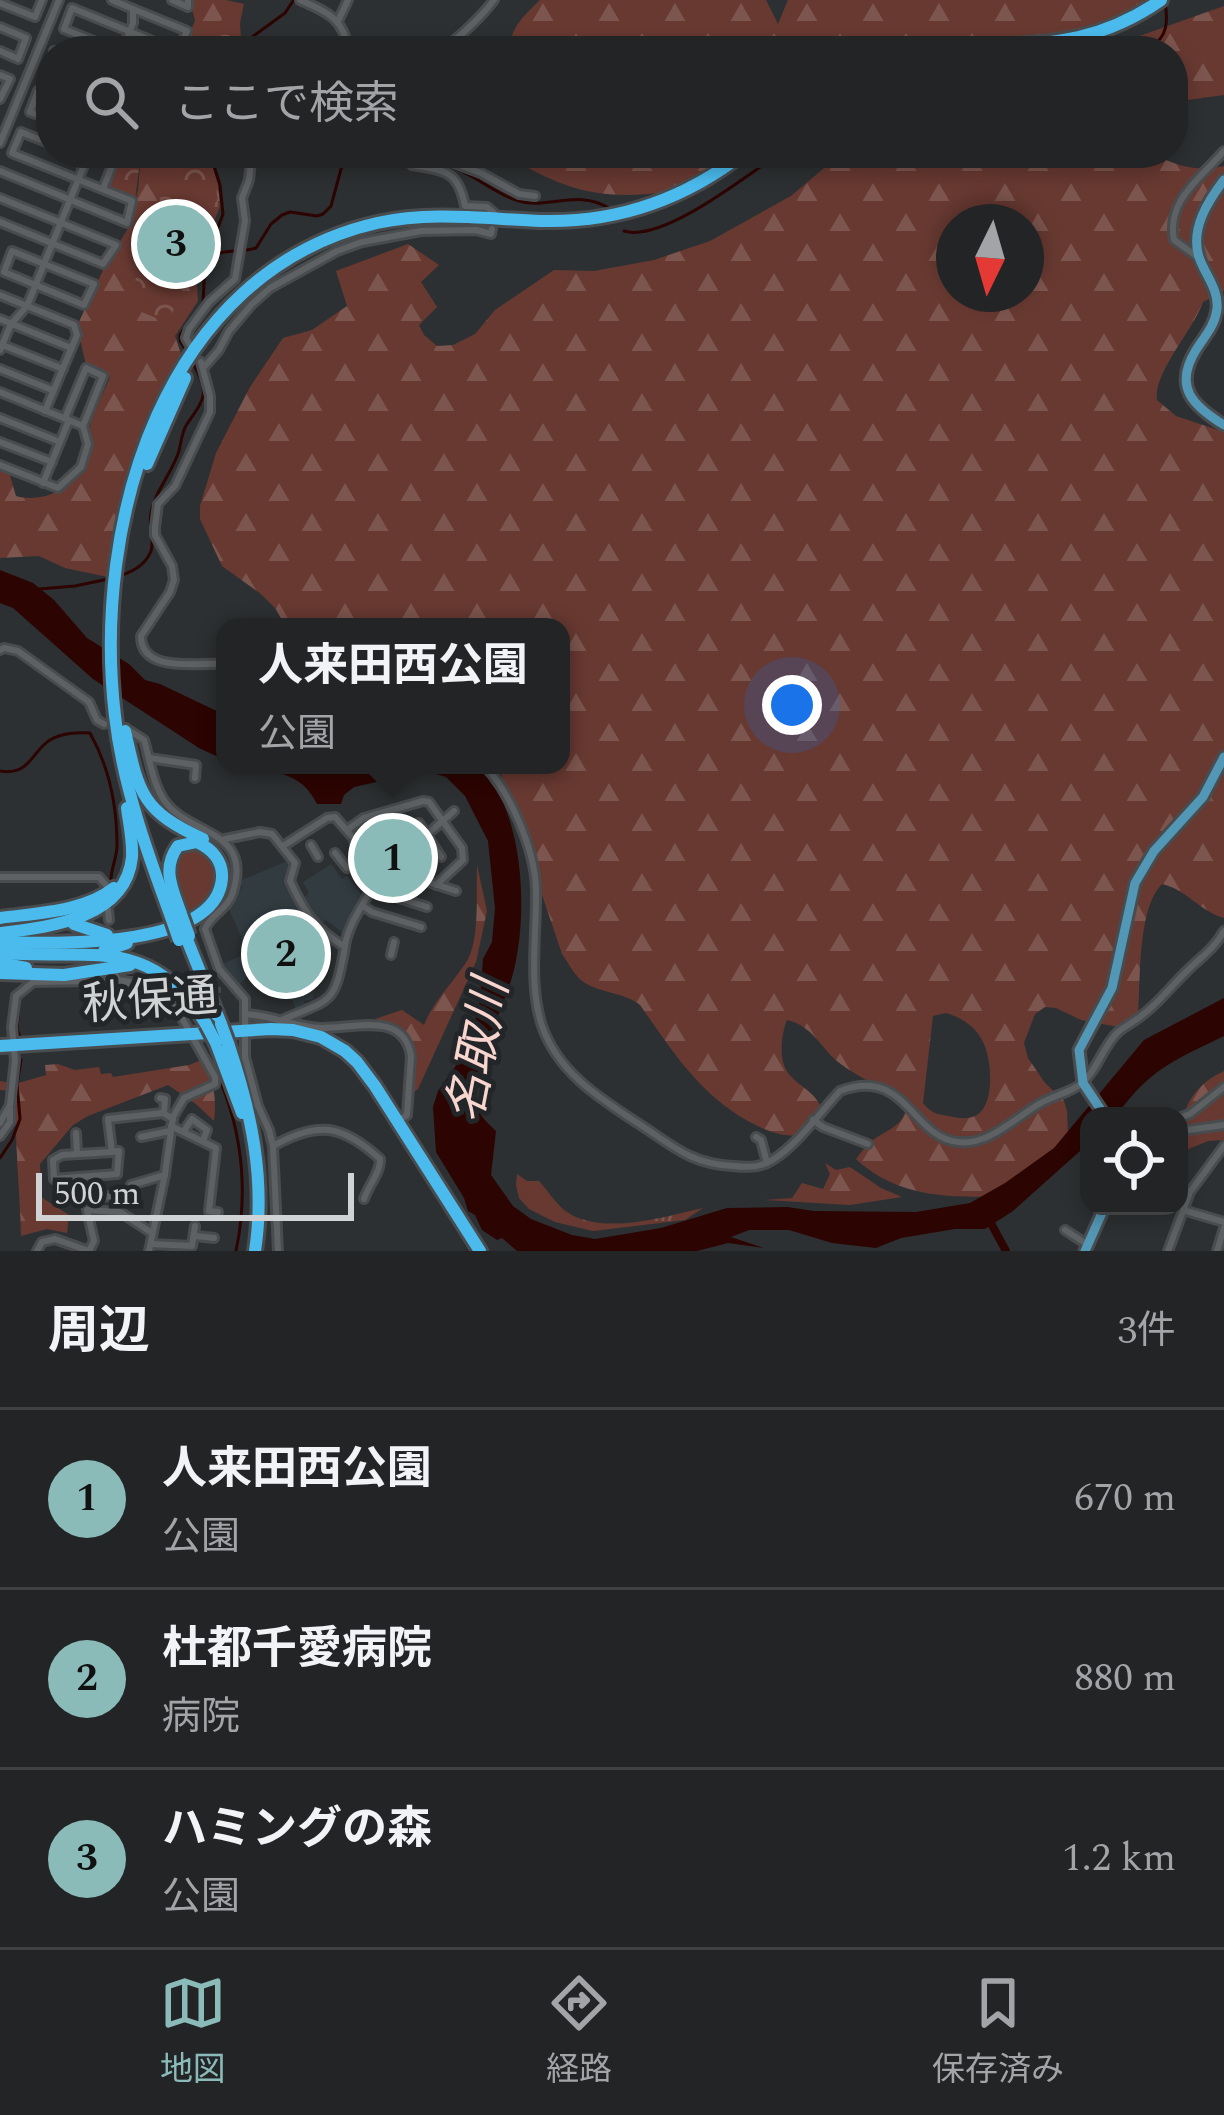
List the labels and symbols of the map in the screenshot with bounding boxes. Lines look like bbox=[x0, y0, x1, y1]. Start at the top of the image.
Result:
pin: 3 bbox=[137, 199, 215, 289]
north arrow bbox=[936, 204, 1044, 312]
your location bbox=[762, 675, 822, 735]
pin: 1 bbox=[354, 813, 432, 903]
pin: 2 bbox=[247, 909, 325, 999]
street label: 秋保通 bbox=[80, 962, 220, 1040]
water label: 名取川 bbox=[429, 968, 530, 1129]
scale bar bbox=[36, 1167, 354, 1220]

